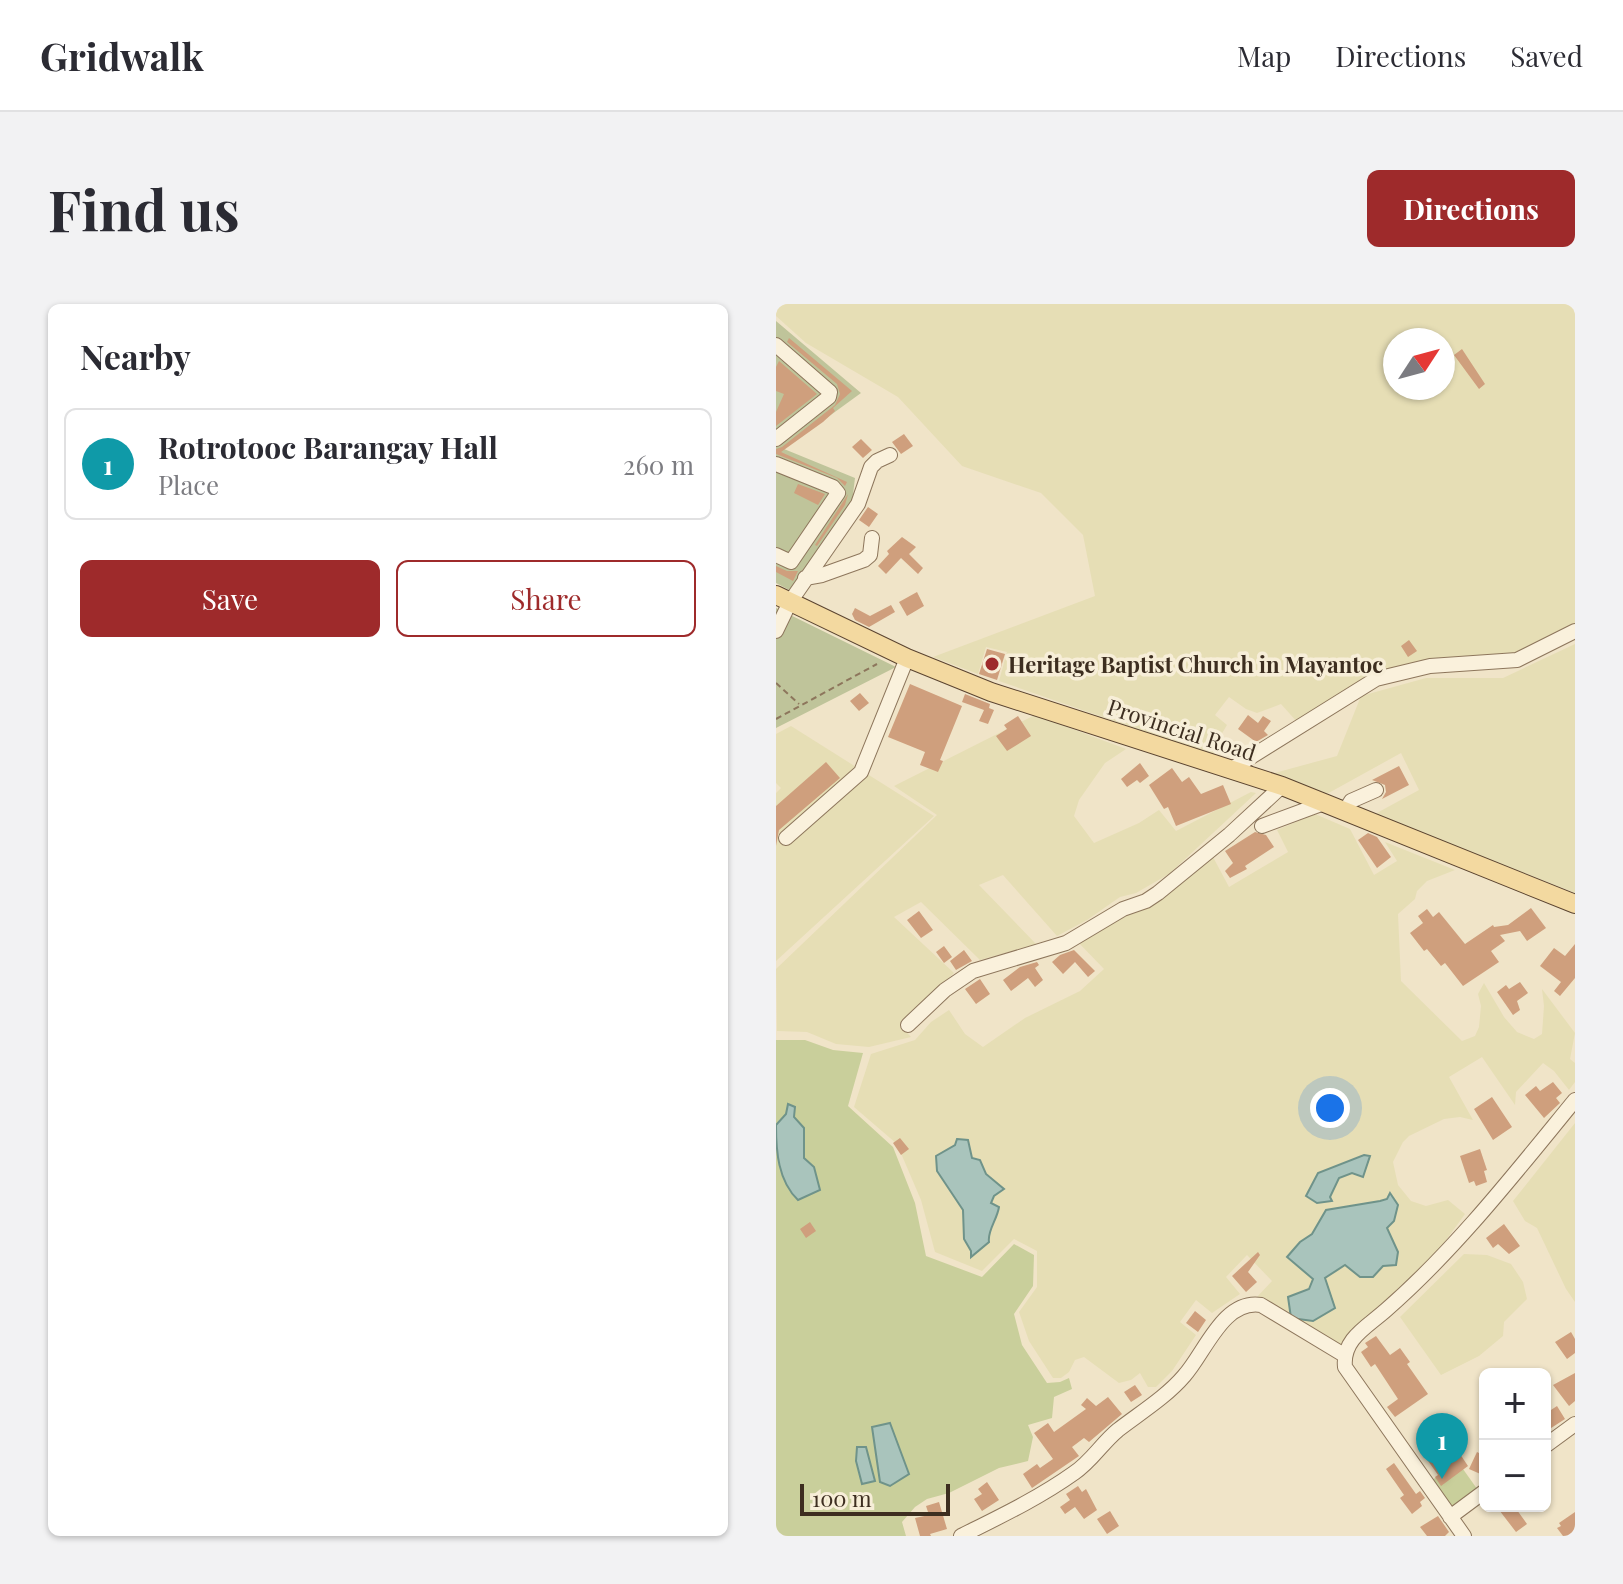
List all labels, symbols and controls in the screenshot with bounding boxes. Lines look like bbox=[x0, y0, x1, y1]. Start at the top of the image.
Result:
text: Gridwalk bbox=[40, 30, 204, 81]
text: Map bbox=[1237, 37, 1291, 74]
text: Directions bbox=[1335, 37, 1466, 74]
text: Saved bbox=[1510, 37, 1583, 74]
button: Directions bbox=[1367, 170, 1575, 247]
text: Find us bbox=[48, 171, 240, 246]
north arrow bbox=[1383, 328, 1455, 400]
text: Nearby bbox=[80, 333, 191, 379]
text: Rotrotooc Barangay Hall bbox=[158, 427, 498, 467]
text: 1 bbox=[103, 447, 113, 482]
text: 260 m bbox=[623, 447, 694, 482]
text: Place bbox=[158, 467, 219, 502]
button: Save bbox=[80, 560, 380, 637]
button: Share bbox=[396, 560, 696, 637]
place label: Heritage Baptist Church in Mayantoc bbox=[1008, 649, 1383, 679]
marker: Heritage Baptist Church in Mayantoc bbox=[983, 655, 1001, 673]
street label: Provincial Road bbox=[1104, 691, 1260, 767]
your location bbox=[1310, 1088, 1350, 1128]
map controls bbox=[1479, 1368, 1551, 1512]
button: + bbox=[1479, 1368, 1551, 1440]
pin: 1 bbox=[1416, 1413, 1468, 1479]
button: − bbox=[1479, 1440, 1551, 1512]
scale bar bbox=[800, 1480, 950, 1516]
text: 100 m bbox=[812, 1483, 872, 1513]

